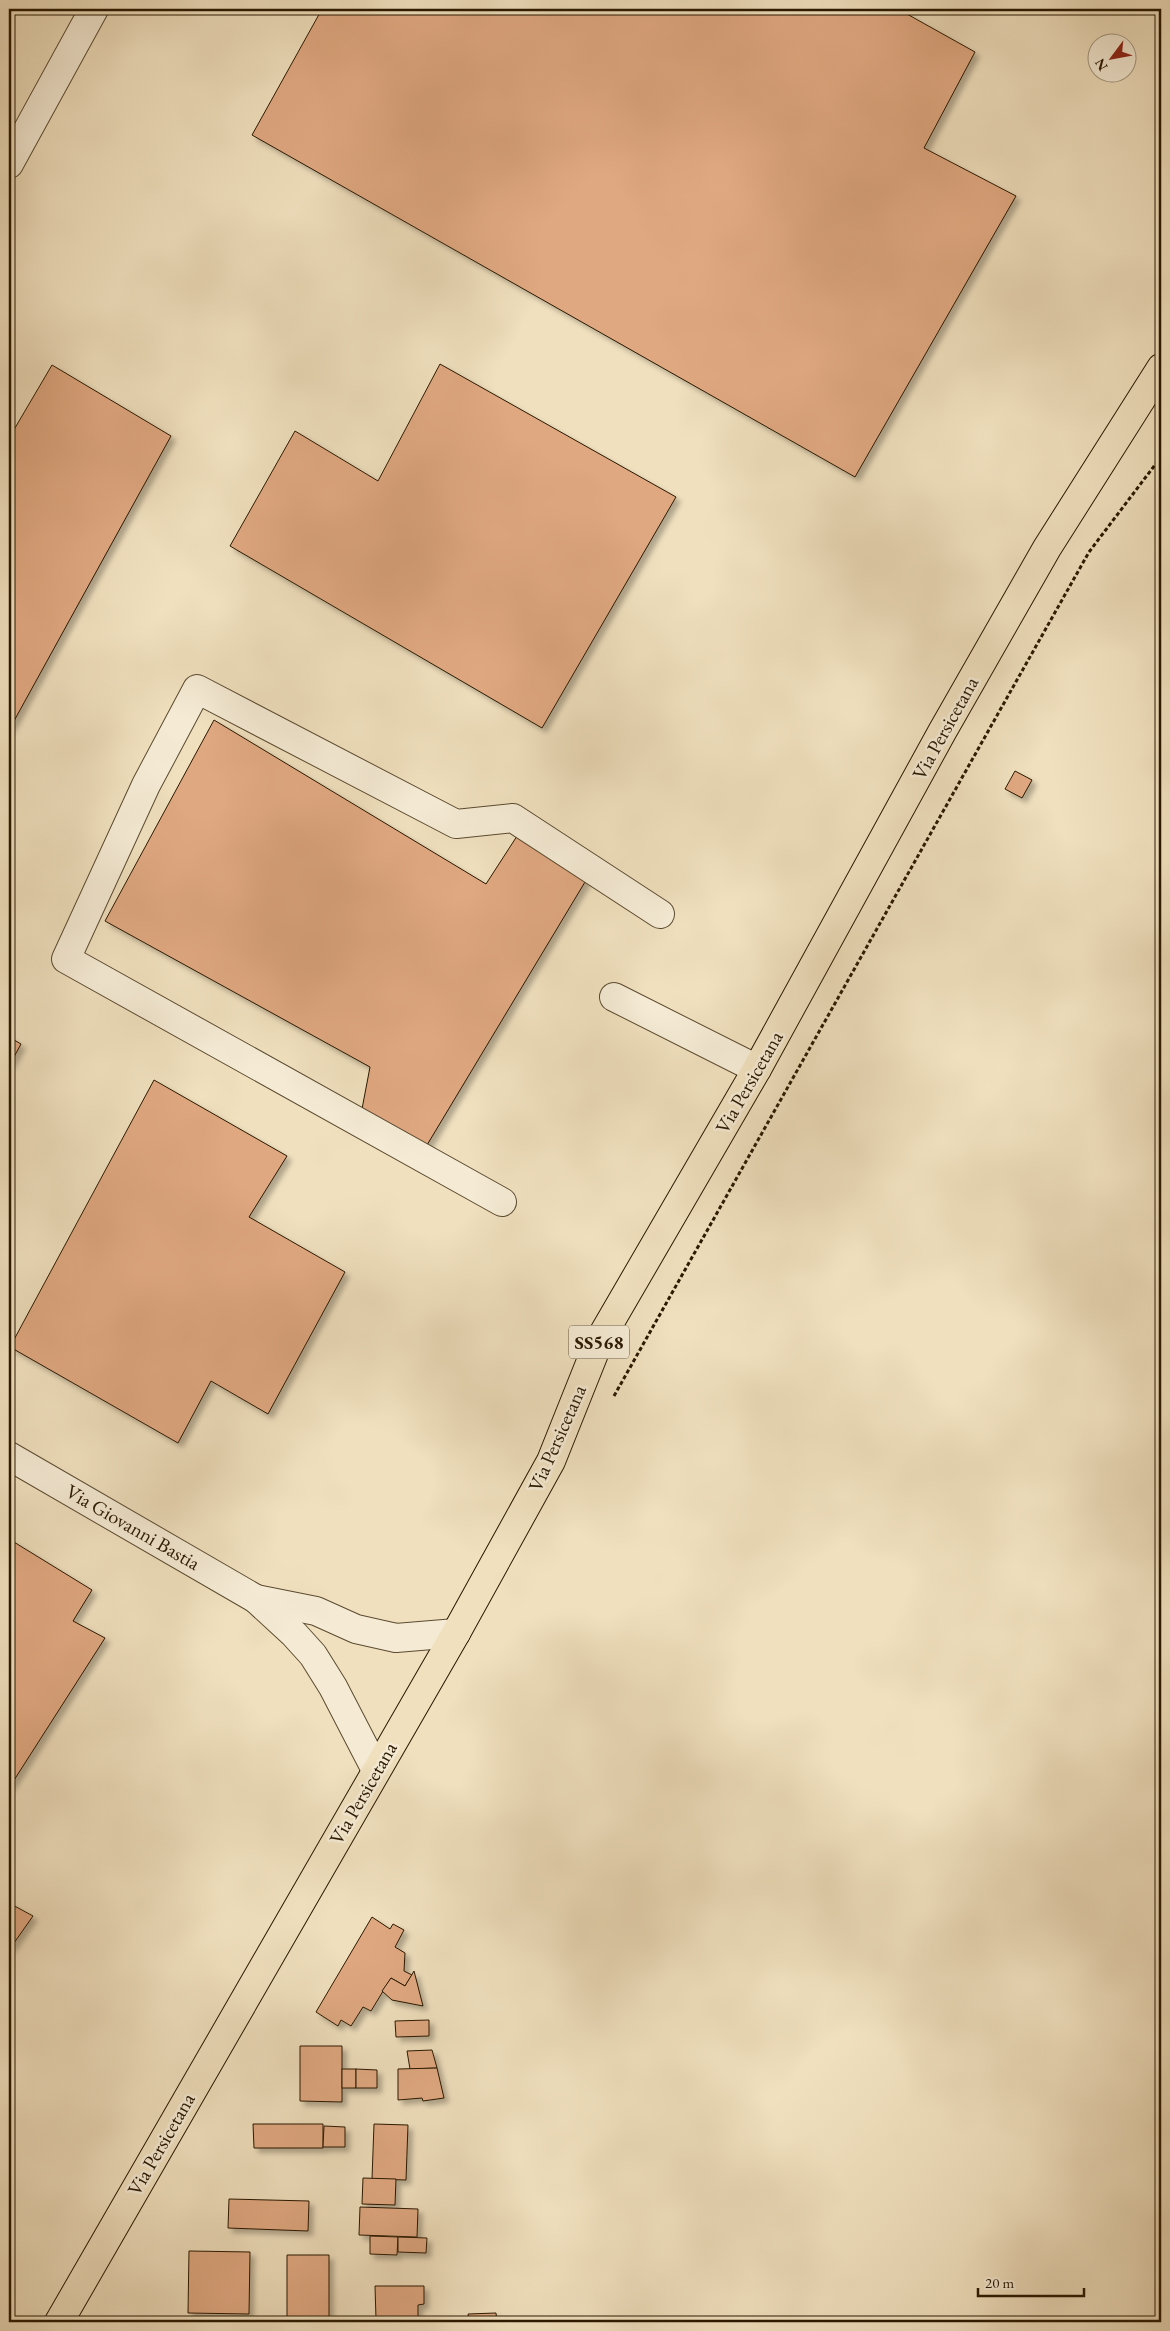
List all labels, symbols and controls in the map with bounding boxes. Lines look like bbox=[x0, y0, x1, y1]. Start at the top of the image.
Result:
north arrow bbox=[1088, 32, 1138, 82]
text: N bbox=[1090, 55, 1112, 74]
street label: Via Persicetana bbox=[906, 672, 984, 784]
street label: Via Persicetana bbox=[709, 1026, 789, 1138]
road number: SS568 bbox=[569, 1325, 629, 1358]
street label: Via Persicetana bbox=[522, 1381, 592, 1495]
street label: Via Giovanni Bastia bbox=[61, 1478, 205, 1576]
street label: Via Persicetana bbox=[323, 1737, 403, 1849]
street label: Via Persicetana bbox=[121, 2088, 201, 2200]
scale bar bbox=[978, 2266, 1084, 2298]
text: 20 m bbox=[985, 2273, 1014, 2292]

